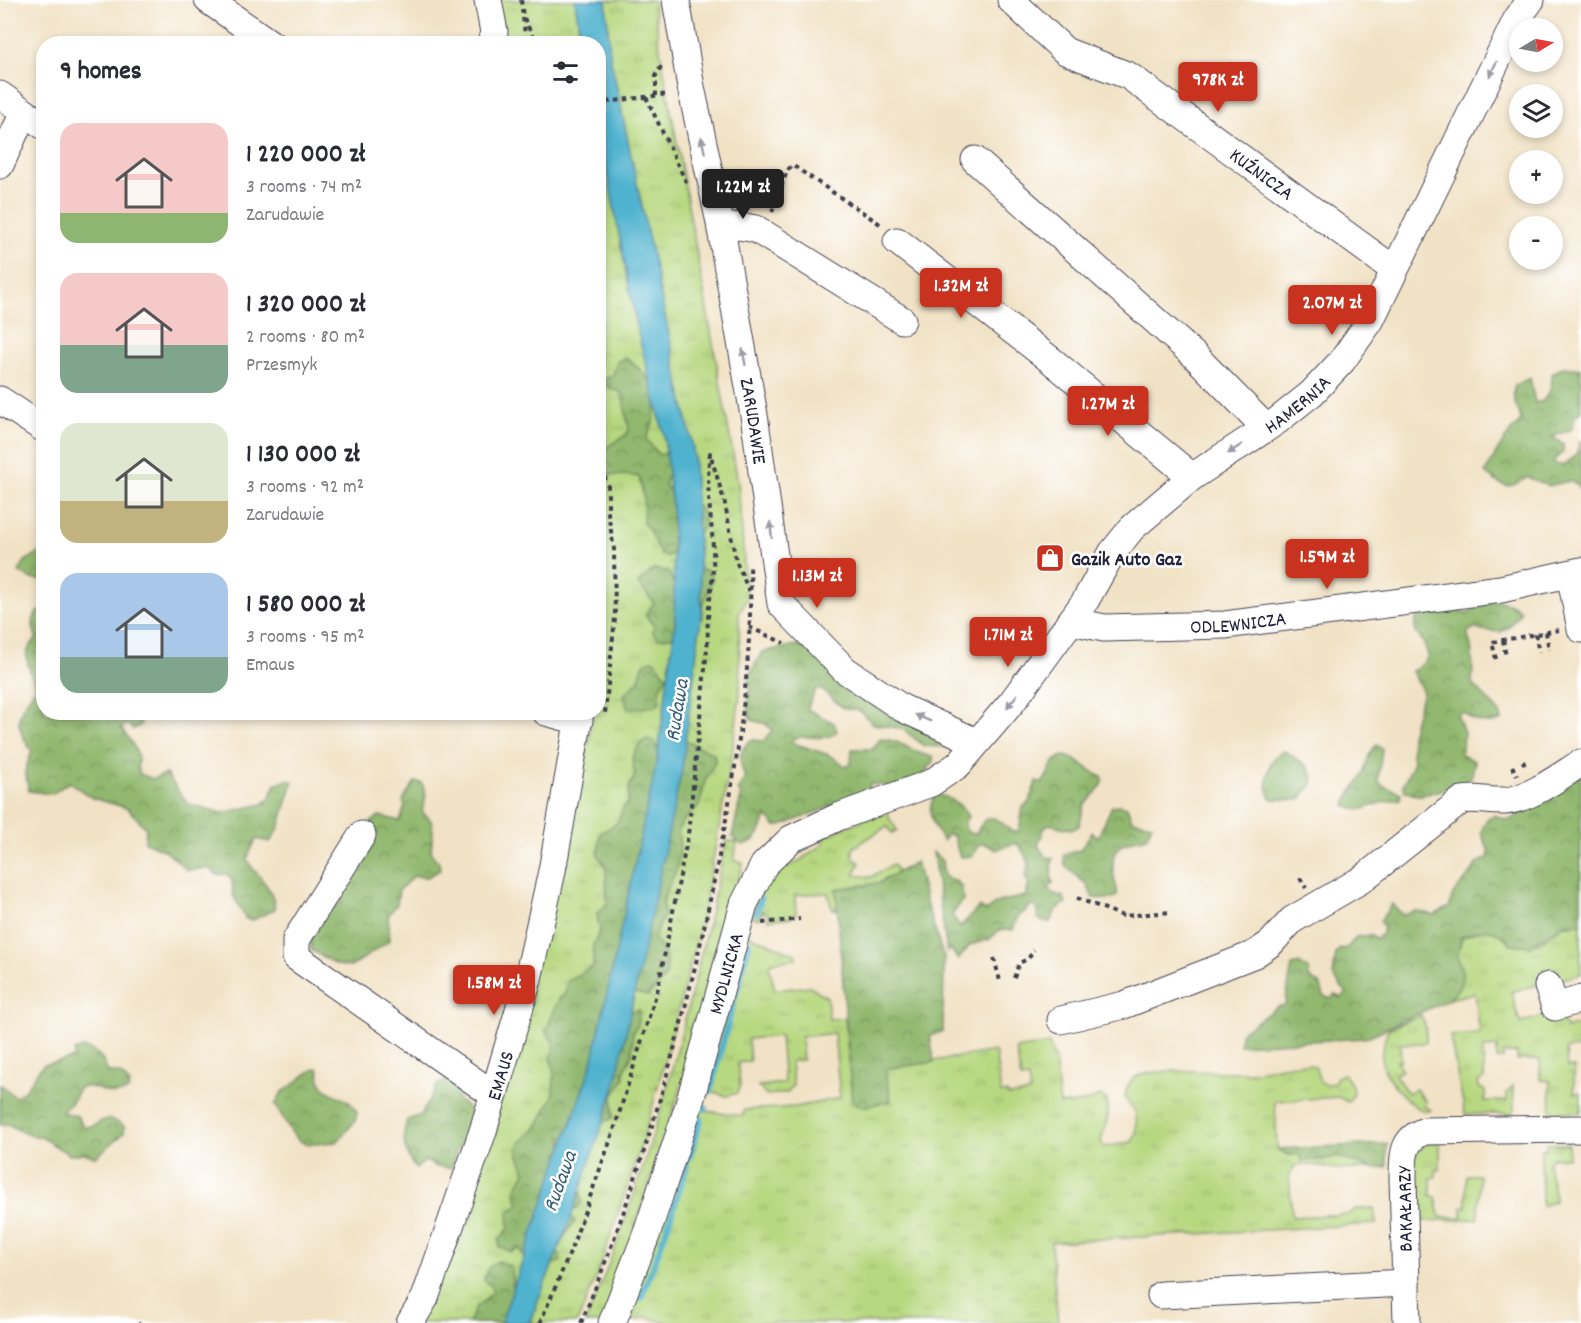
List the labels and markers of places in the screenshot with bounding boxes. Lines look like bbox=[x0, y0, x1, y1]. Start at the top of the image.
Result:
pin: 978K zł bbox=[1163, 62, 1273, 113]
pin: 1.22M zł bbox=[681, 169, 805, 220]
pin: 1.32M zł bbox=[899, 268, 1023, 319]
pin: 2.07M zł bbox=[1270, 285, 1394, 336]
pin: 1.27M zł bbox=[1046, 386, 1170, 437]
pin: 1.59M zł bbox=[1265, 539, 1389, 590]
shop icon: Gazik Auto Gaz bbox=[1034, 542, 1066, 574]
place label: Gazik Auto Gaz bbox=[1071, 547, 1182, 575]
pin: 1.13M zł bbox=[755, 558, 879, 609]
pin: 1.71M zł bbox=[946, 617, 1070, 668]
pin: 1.58M zł bbox=[432, 965, 556, 1016]

